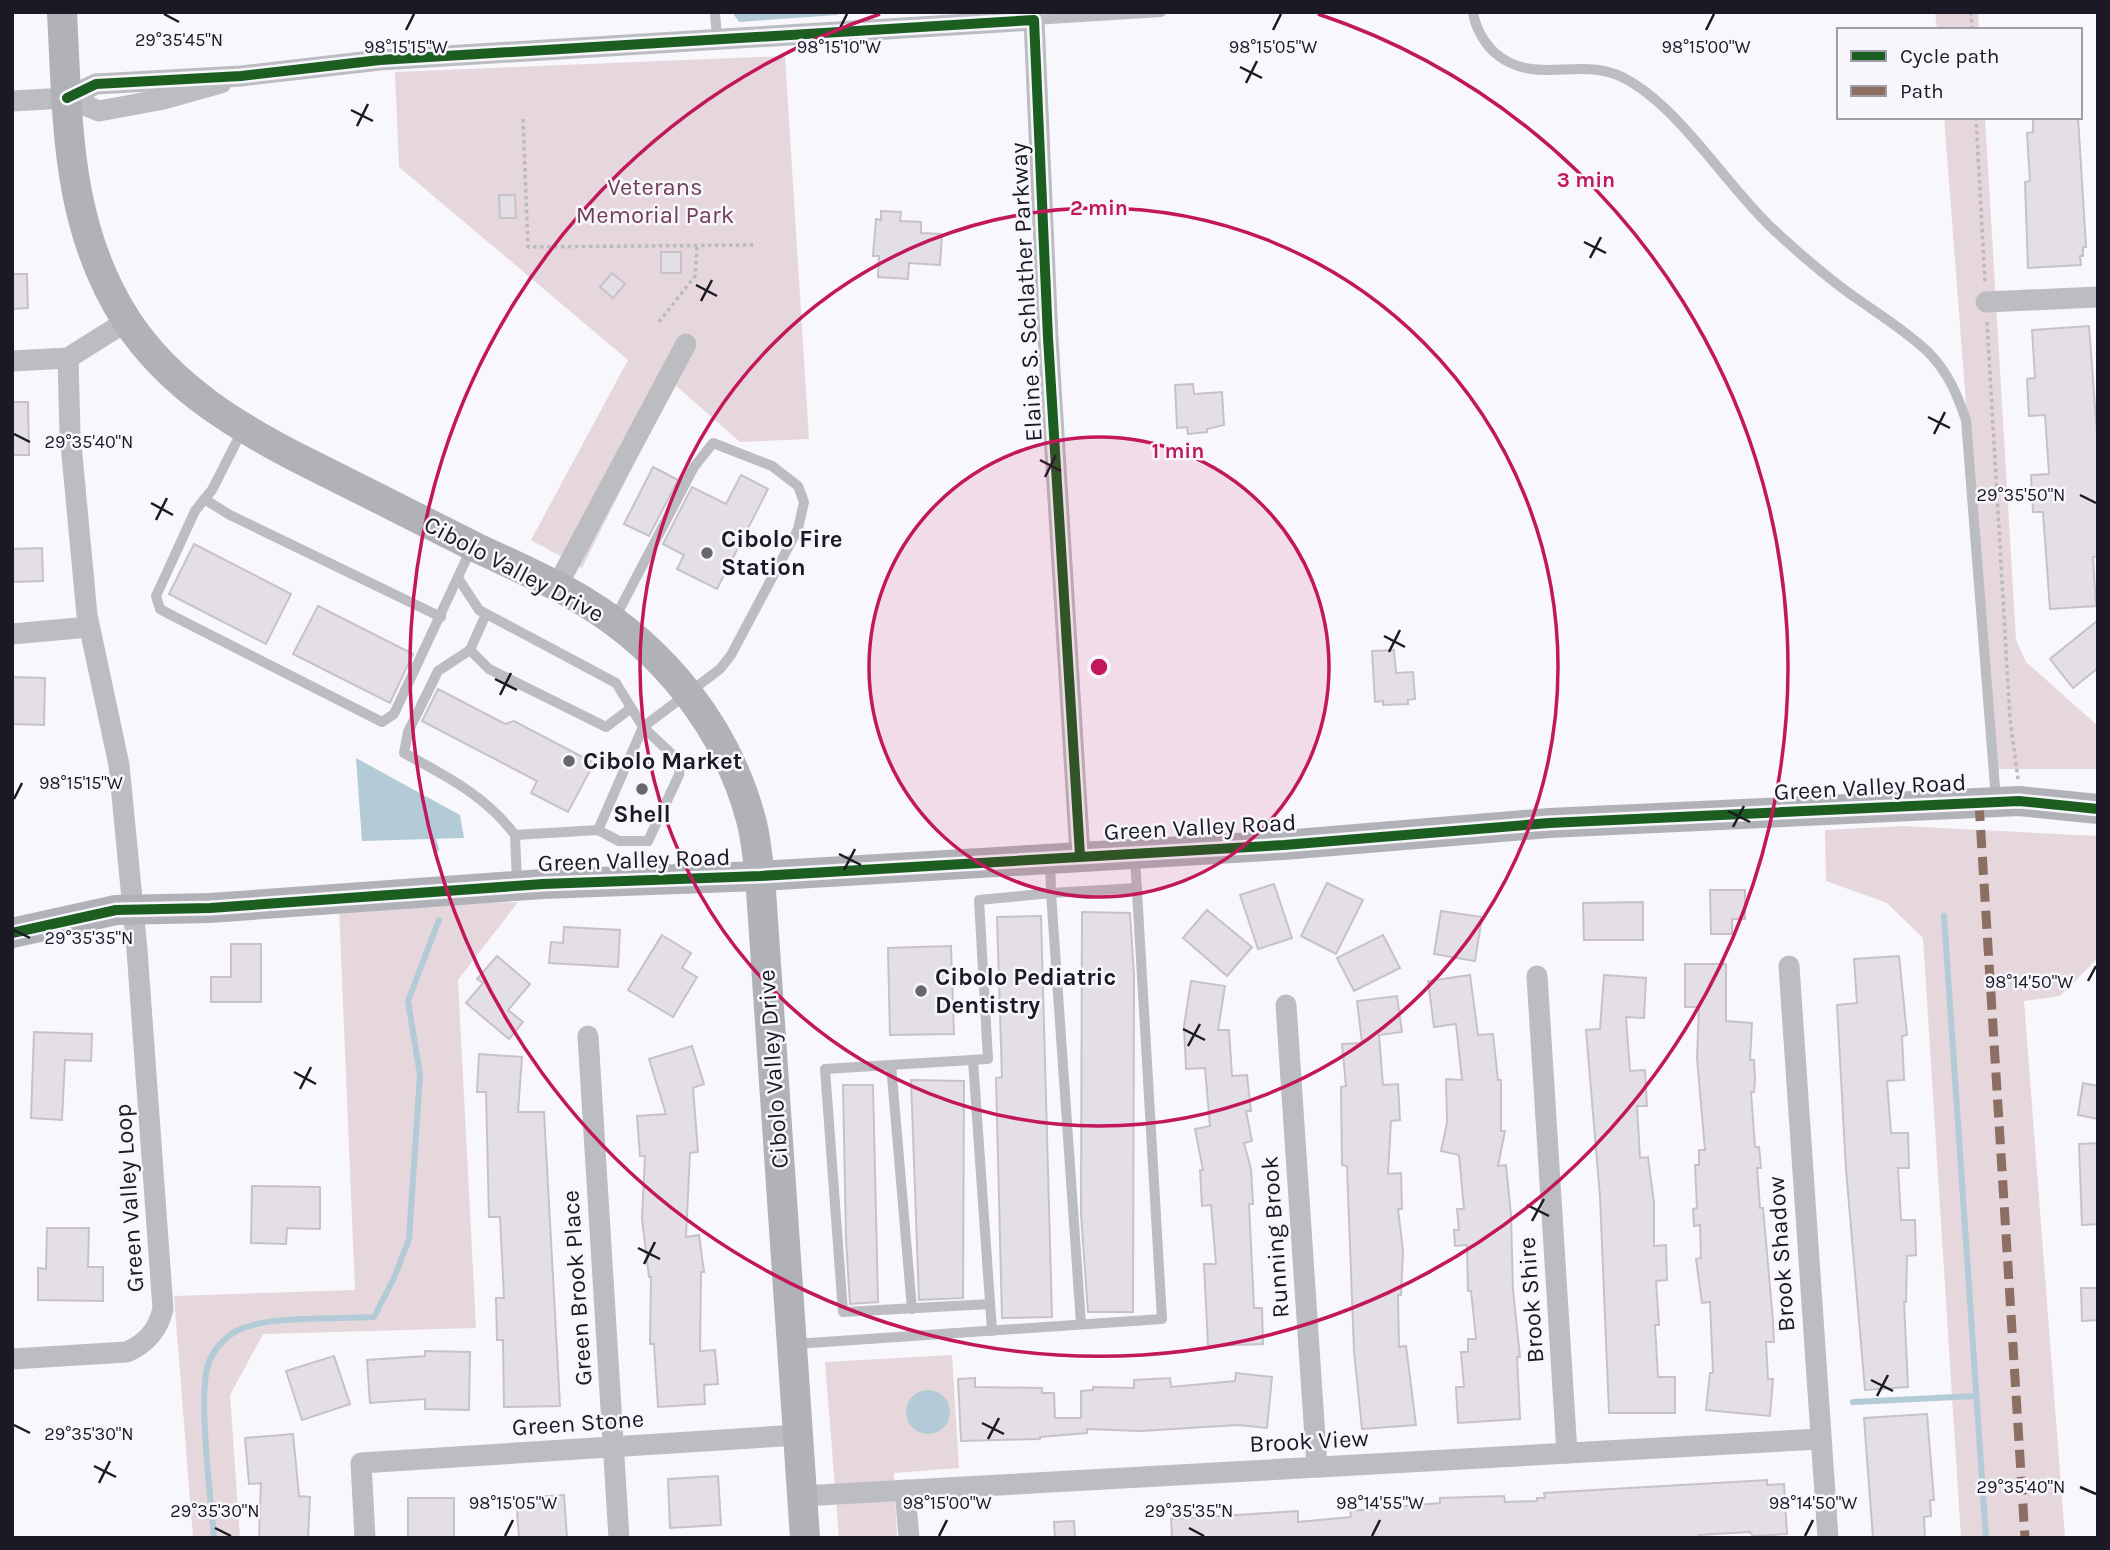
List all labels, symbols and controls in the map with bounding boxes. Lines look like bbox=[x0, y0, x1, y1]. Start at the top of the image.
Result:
legend bbox=[1837, 28, 2082, 119]
text: 29°35'45"N bbox=[135, 29, 223, 51]
text: 98°15'15"W bbox=[364, 36, 448, 58]
text: 98°15'10"W bbox=[797, 36, 881, 58]
text: 98°15'05"W bbox=[1229, 36, 1317, 58]
text: 98°15'00"W bbox=[1661, 36, 1751, 58]
text: Cycle path bbox=[1900, 44, 2000, 68]
text: Path bbox=[1900, 79, 1944, 103]
street label: Elaine S. Schlather Parkway bbox=[1004, 142, 1048, 442]
text: 3 min bbox=[1557, 168, 1615, 192]
park label: Veterans Memorial Park bbox=[576, 173, 734, 229]
text: 2 min bbox=[1070, 196, 1128, 220]
text: 29°35'40"N bbox=[45, 431, 133, 453]
text: 1 min bbox=[1152, 439, 1204, 463]
text: 29°35'50"N bbox=[1977, 484, 2065, 506]
street label: Cibolo Valley Drive bbox=[419, 510, 609, 628]
place label: Cibolo Fire Station bbox=[721, 525, 843, 581]
marker: Cibolo Fire Station bbox=[699, 545, 715, 561]
centre of rings bbox=[1087, 655, 1111, 679]
place label: Cibolo Market bbox=[583, 747, 742, 775]
marker: Cibolo Market bbox=[561, 753, 577, 769]
street label: Green Valley Road bbox=[1773, 768, 1967, 806]
text: 98°15'15"W bbox=[39, 772, 123, 794]
marker: Shell bbox=[634, 781, 650, 797]
place label: Shell bbox=[613, 800, 671, 828]
street label: Green Valley Road bbox=[1103, 808, 1297, 846]
street label: Green Valley Road bbox=[537, 843, 731, 877]
text: 29°35'35"N bbox=[45, 927, 133, 949]
place label: Cibolo Pediatric Dentistry bbox=[935, 963, 1116, 1019]
street label: Cibolo Valley Drive bbox=[752, 969, 794, 1169]
text: 98°14'50"W bbox=[1985, 971, 2073, 993]
marker: Cibolo Pediatric Dentistry bbox=[913, 983, 929, 999]
street label: Green Valley Loop bbox=[108, 1103, 150, 1293]
street label: Running Brook bbox=[1255, 1155, 1295, 1319]
street label: Brook Shadow bbox=[1762, 1175, 1800, 1333]
street label: Green Brook Place bbox=[556, 1189, 598, 1387]
street label: Brook Shire bbox=[1513, 1236, 1549, 1364]
street label: Green Stone bbox=[511, 1404, 645, 1442]
text: 29°35'30"N bbox=[44, 1423, 134, 1445]
street label: Brook View bbox=[1249, 1424, 1369, 1458]
text: 29°35'40"N bbox=[1977, 1476, 2065, 1498]
text: 98°15'05"W bbox=[469, 1492, 557, 1514]
text: 98°15'00"W bbox=[902, 1492, 992, 1514]
text: 98°14'55"W bbox=[1336, 1492, 1424, 1514]
text: 98°14'50"W bbox=[1769, 1492, 1857, 1514]
text: 29°35'30"N bbox=[170, 1500, 260, 1522]
text: 29°35'35"N bbox=[1145, 1500, 1233, 1522]

